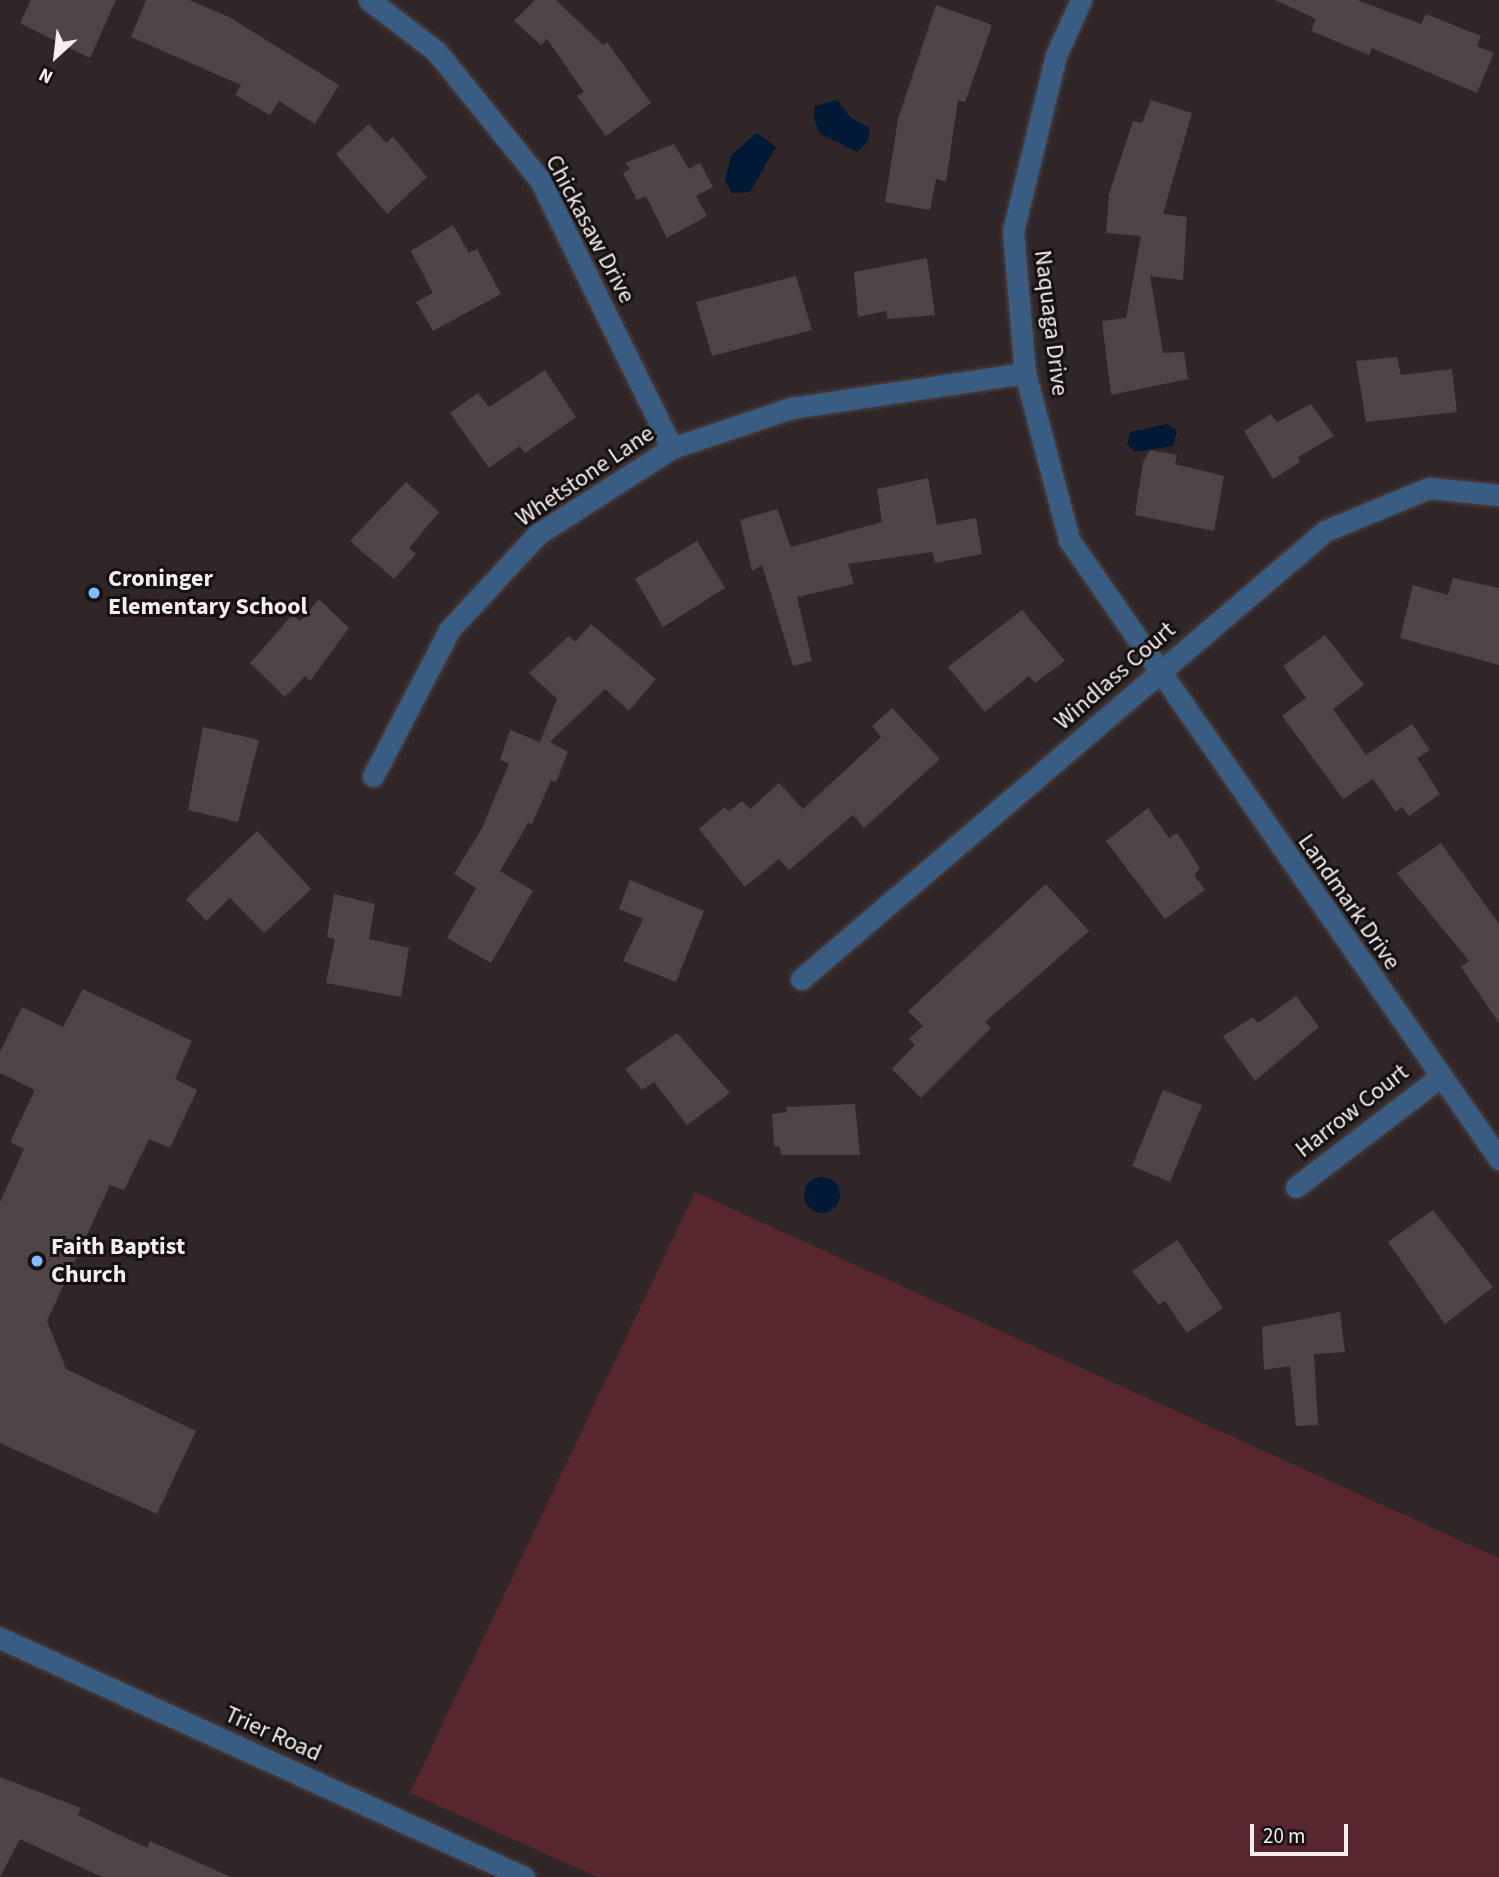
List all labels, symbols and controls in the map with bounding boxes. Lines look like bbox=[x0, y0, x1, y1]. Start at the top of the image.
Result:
north arrow bbox=[21, 21, 91, 91]
text: N bbox=[34, 60, 58, 90]
street label: Chickasaw Drive bbox=[539, 150, 641, 308]
street label: Naquaga Drive bbox=[1028, 248, 1074, 398]
street label: Whetstone Lane bbox=[510, 419, 660, 533]
place label: Croninger Elementary School bbox=[108, 565, 307, 621]
marker: Croninger Elementary School bbox=[86, 585, 102, 601]
street label: Windlass Court bbox=[1049, 616, 1181, 736]
street label: Landmark Drive bbox=[1292, 829, 1406, 975]
street label: Harrow Court bbox=[1290, 1058, 1414, 1164]
place label: Faith Baptist Church bbox=[51, 1233, 185, 1289]
marker: Faith Baptist Church bbox=[29, 1253, 45, 1269]
street label: Trier Road bbox=[220, 1700, 326, 1768]
scale bar bbox=[1254, 1811, 1352, 1855]
text: 20 m bbox=[1263, 1821, 1305, 1851]

